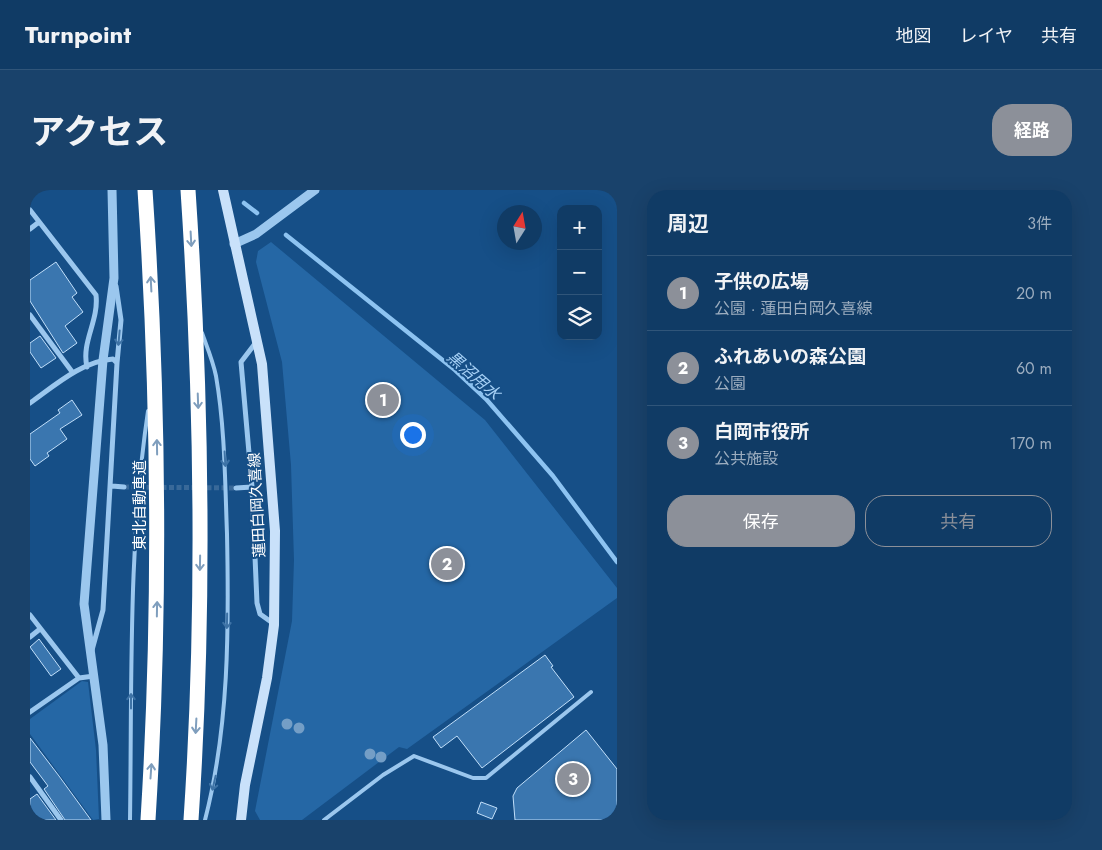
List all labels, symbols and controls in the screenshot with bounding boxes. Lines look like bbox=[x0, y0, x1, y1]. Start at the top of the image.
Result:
text: Turnpoint bbox=[25, 17, 131, 52]
text: 地図 bbox=[896, 23, 932, 49]
text: レイヤ bbox=[960, 23, 1013, 49]
text: 共有 bbox=[1041, 23, 1077, 49]
button: 経路 bbox=[992, 104, 1072, 156]
text: アクセス bbox=[30, 107, 168, 157]
north arrow bbox=[497, 205, 542, 250]
map controls bbox=[557, 205, 602, 340]
button: + bbox=[557, 205, 602, 250]
text: 周辺 bbox=[667, 209, 709, 239]
text: 3件 bbox=[1027, 212, 1052, 235]
one-way arrow bbox=[186, 230, 195, 246]
button: − bbox=[557, 250, 602, 295]
text: 子供の広場 bbox=[714, 268, 809, 295]
one-way arrow bbox=[146, 276, 156, 292]
text: 1 bbox=[679, 282, 687, 305]
text: 20 m bbox=[1016, 282, 1052, 305]
button: layers bbox=[557, 295, 602, 340]
text: 公園 · 蓮田白岡久喜線 bbox=[714, 297, 872, 320]
one-way arrow bbox=[115, 330, 124, 346]
text: ふれあいの森公園 bbox=[714, 343, 866, 370]
water label: 黒沼用水 bbox=[442, 346, 507, 406]
text: 2 bbox=[678, 357, 688, 380]
text: 60 m bbox=[1016, 357, 1052, 380]
text: 公園 bbox=[714, 372, 746, 395]
pin: 1 bbox=[367, 381, 399, 419]
one-way arrow bbox=[194, 393, 203, 409]
text: 白岡市役所 bbox=[714, 418, 809, 445]
your location bbox=[400, 422, 426, 448]
text: 3 bbox=[678, 432, 688, 455]
text: 170 m bbox=[1010, 432, 1052, 455]
one-way arrow bbox=[152, 439, 161, 455]
text: 公共施設 bbox=[714, 447, 778, 470]
one-way arrow bbox=[220, 451, 229, 467]
street label: 蓮田白岡久喜線 bbox=[243, 452, 271, 558]
street label: 東北自動車道 bbox=[129, 460, 151, 550]
button: 保存 bbox=[667, 495, 855, 547]
button: 共有 bbox=[865, 495, 1052, 547]
pin: 2 bbox=[431, 545, 463, 583]
one-way arrow bbox=[195, 555, 205, 571]
one-way arrow bbox=[152, 601, 162, 618]
one-way arrow bbox=[223, 613, 232, 629]
one-way arrow bbox=[126, 694, 136, 710]
one-way arrow bbox=[191, 718, 200, 734]
pin: 3 bbox=[557, 760, 589, 798]
one-way arrow bbox=[146, 764, 155, 780]
one-way arrow bbox=[209, 775, 218, 791]

